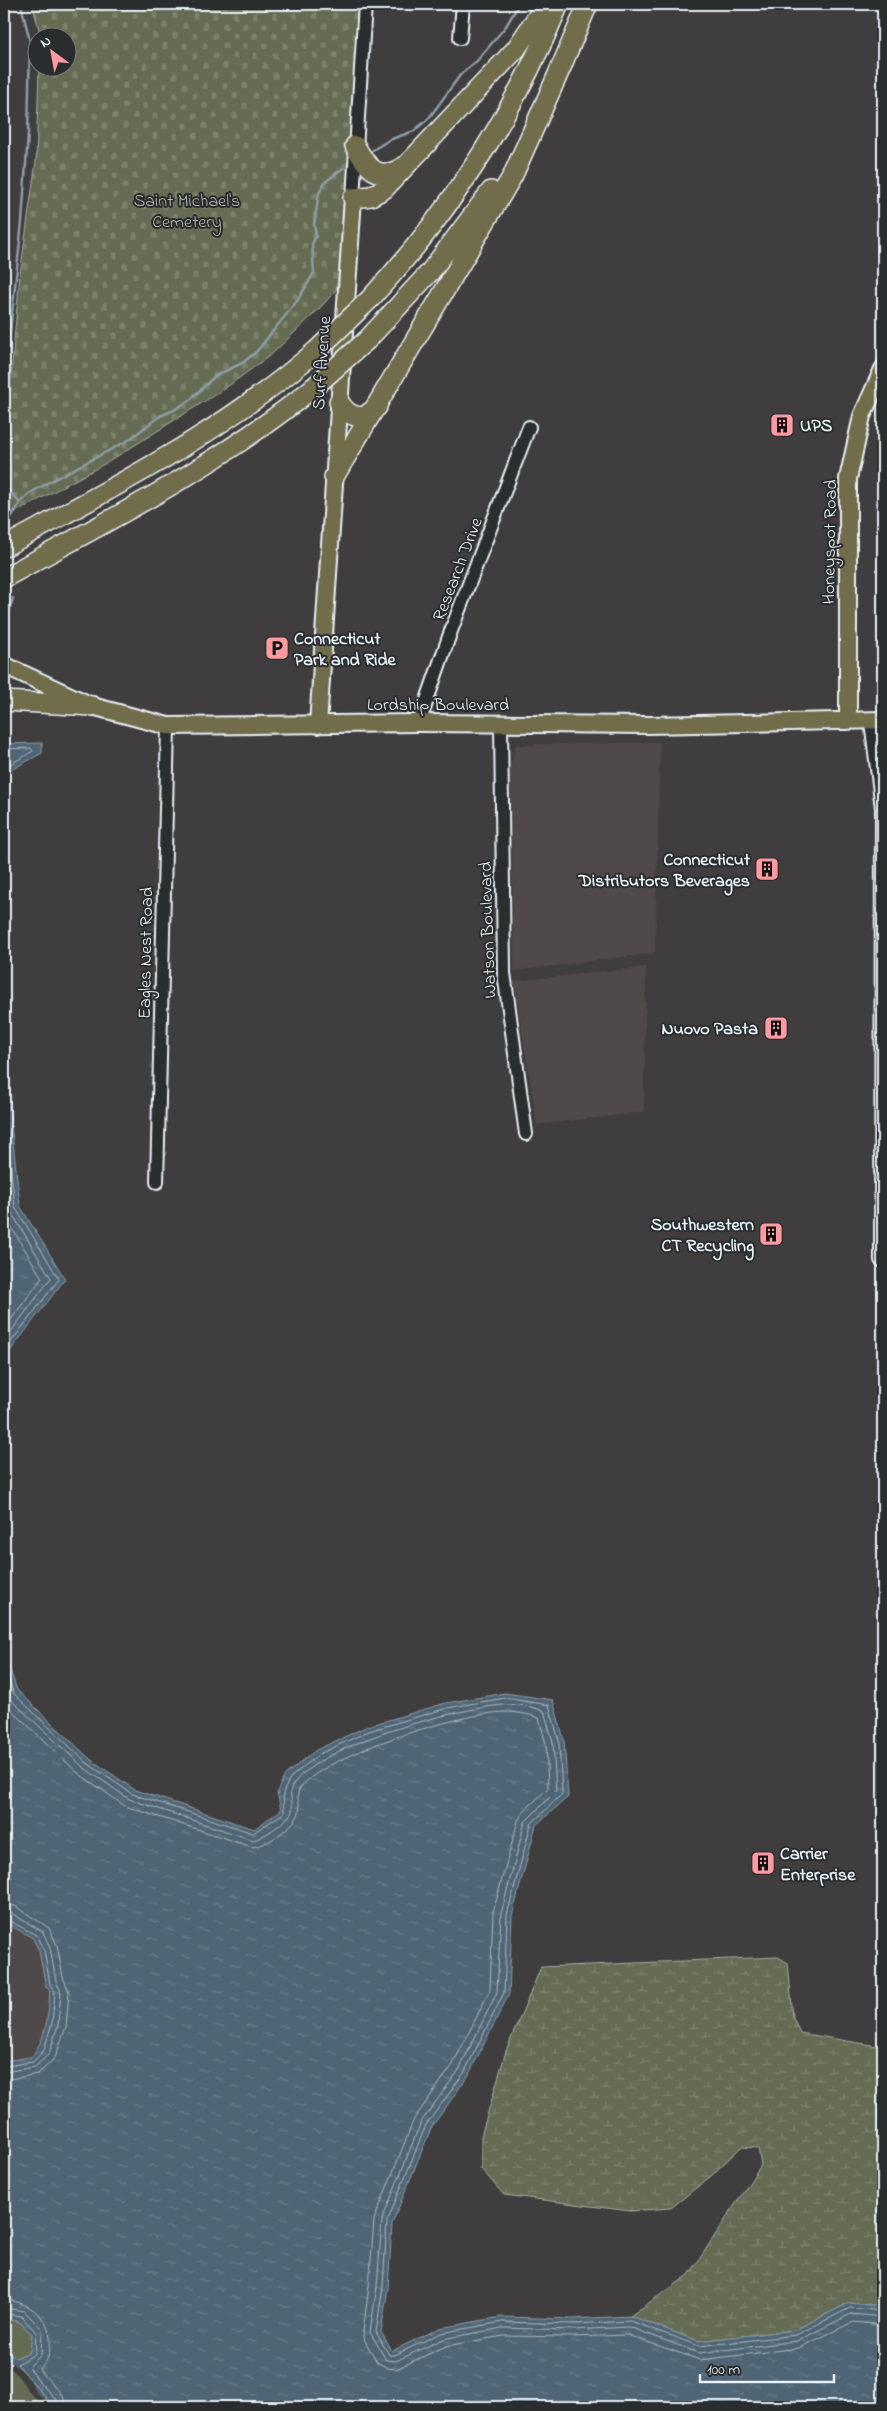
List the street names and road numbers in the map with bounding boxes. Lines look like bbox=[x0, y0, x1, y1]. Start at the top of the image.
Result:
street label: Surf Avenue bbox=[307, 314, 339, 411]
street label: Honeyspot Road bbox=[817, 479, 845, 605]
street label: Research Drive bbox=[427, 513, 491, 625]
street label: Lordship Boulevard bbox=[367, 693, 509, 719]
street label: Watson Boulevard bbox=[474, 861, 504, 999]
street label: Eagles Nest Road bbox=[133, 887, 162, 1019]

